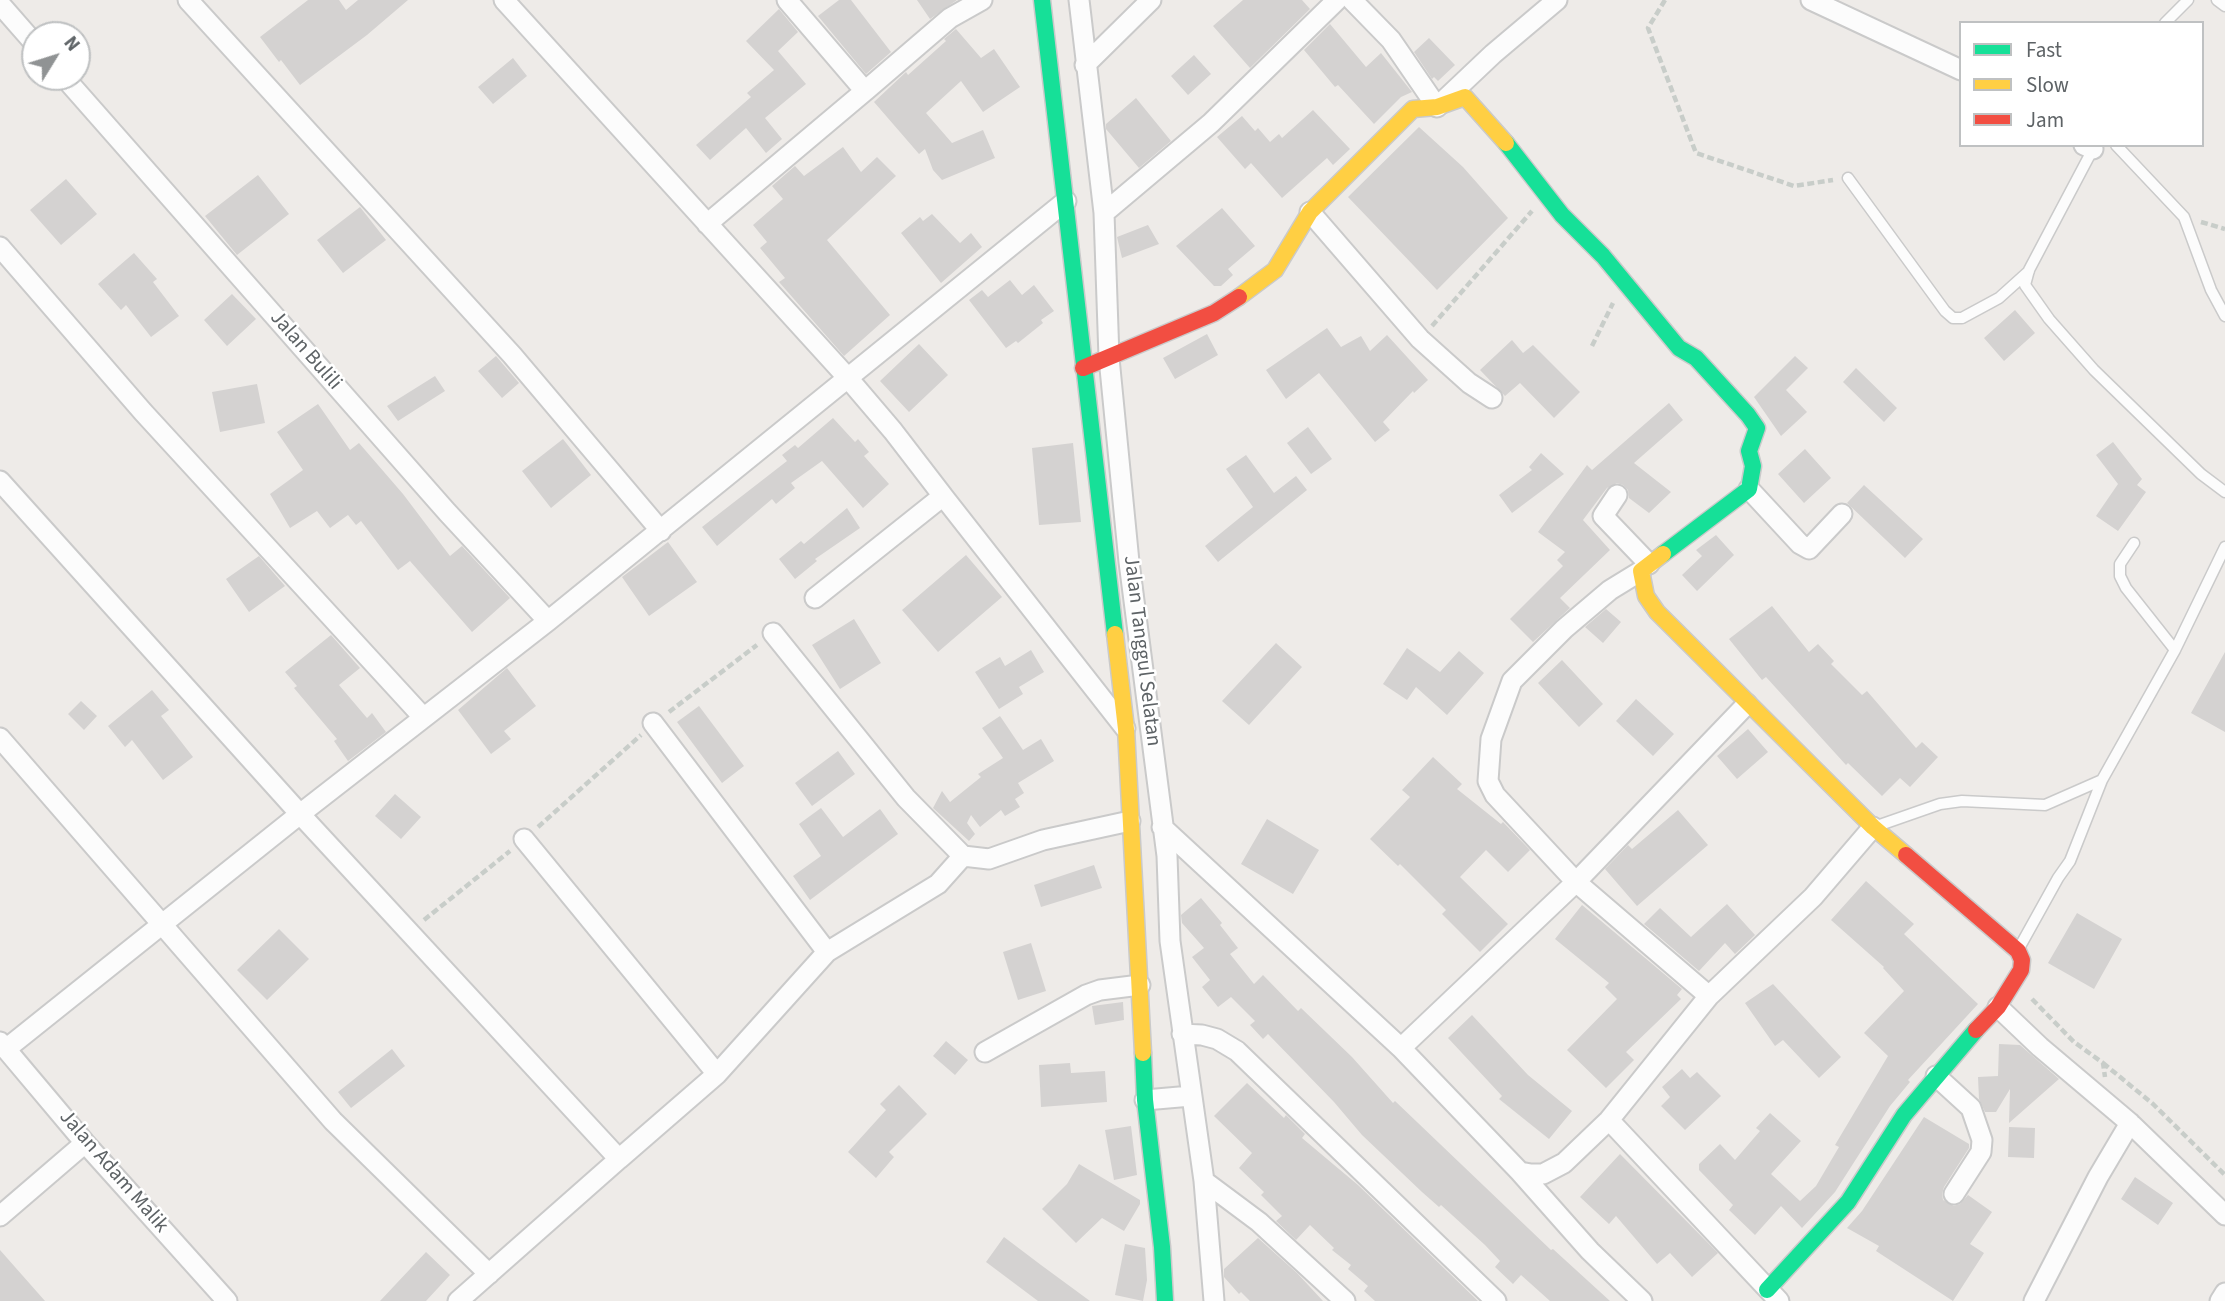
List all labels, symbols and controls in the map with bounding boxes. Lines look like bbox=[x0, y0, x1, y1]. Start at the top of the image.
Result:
north arrow bbox=[21, 21, 91, 91]
legend bbox=[1959, 21, 2204, 147]
text: N bbox=[57, 31, 86, 57]
text: Fast bbox=[2026, 35, 2062, 65]
text: Slow bbox=[2026, 70, 2069, 100]
text: Jam bbox=[2026, 105, 2064, 135]
street label: Jalan Bulili bbox=[264, 306, 346, 396]
street label: Jalan Tanggul Selatan bbox=[1117, 554, 1165, 748]
street label: Jalan Adam Malik bbox=[53, 1106, 173, 1238]

